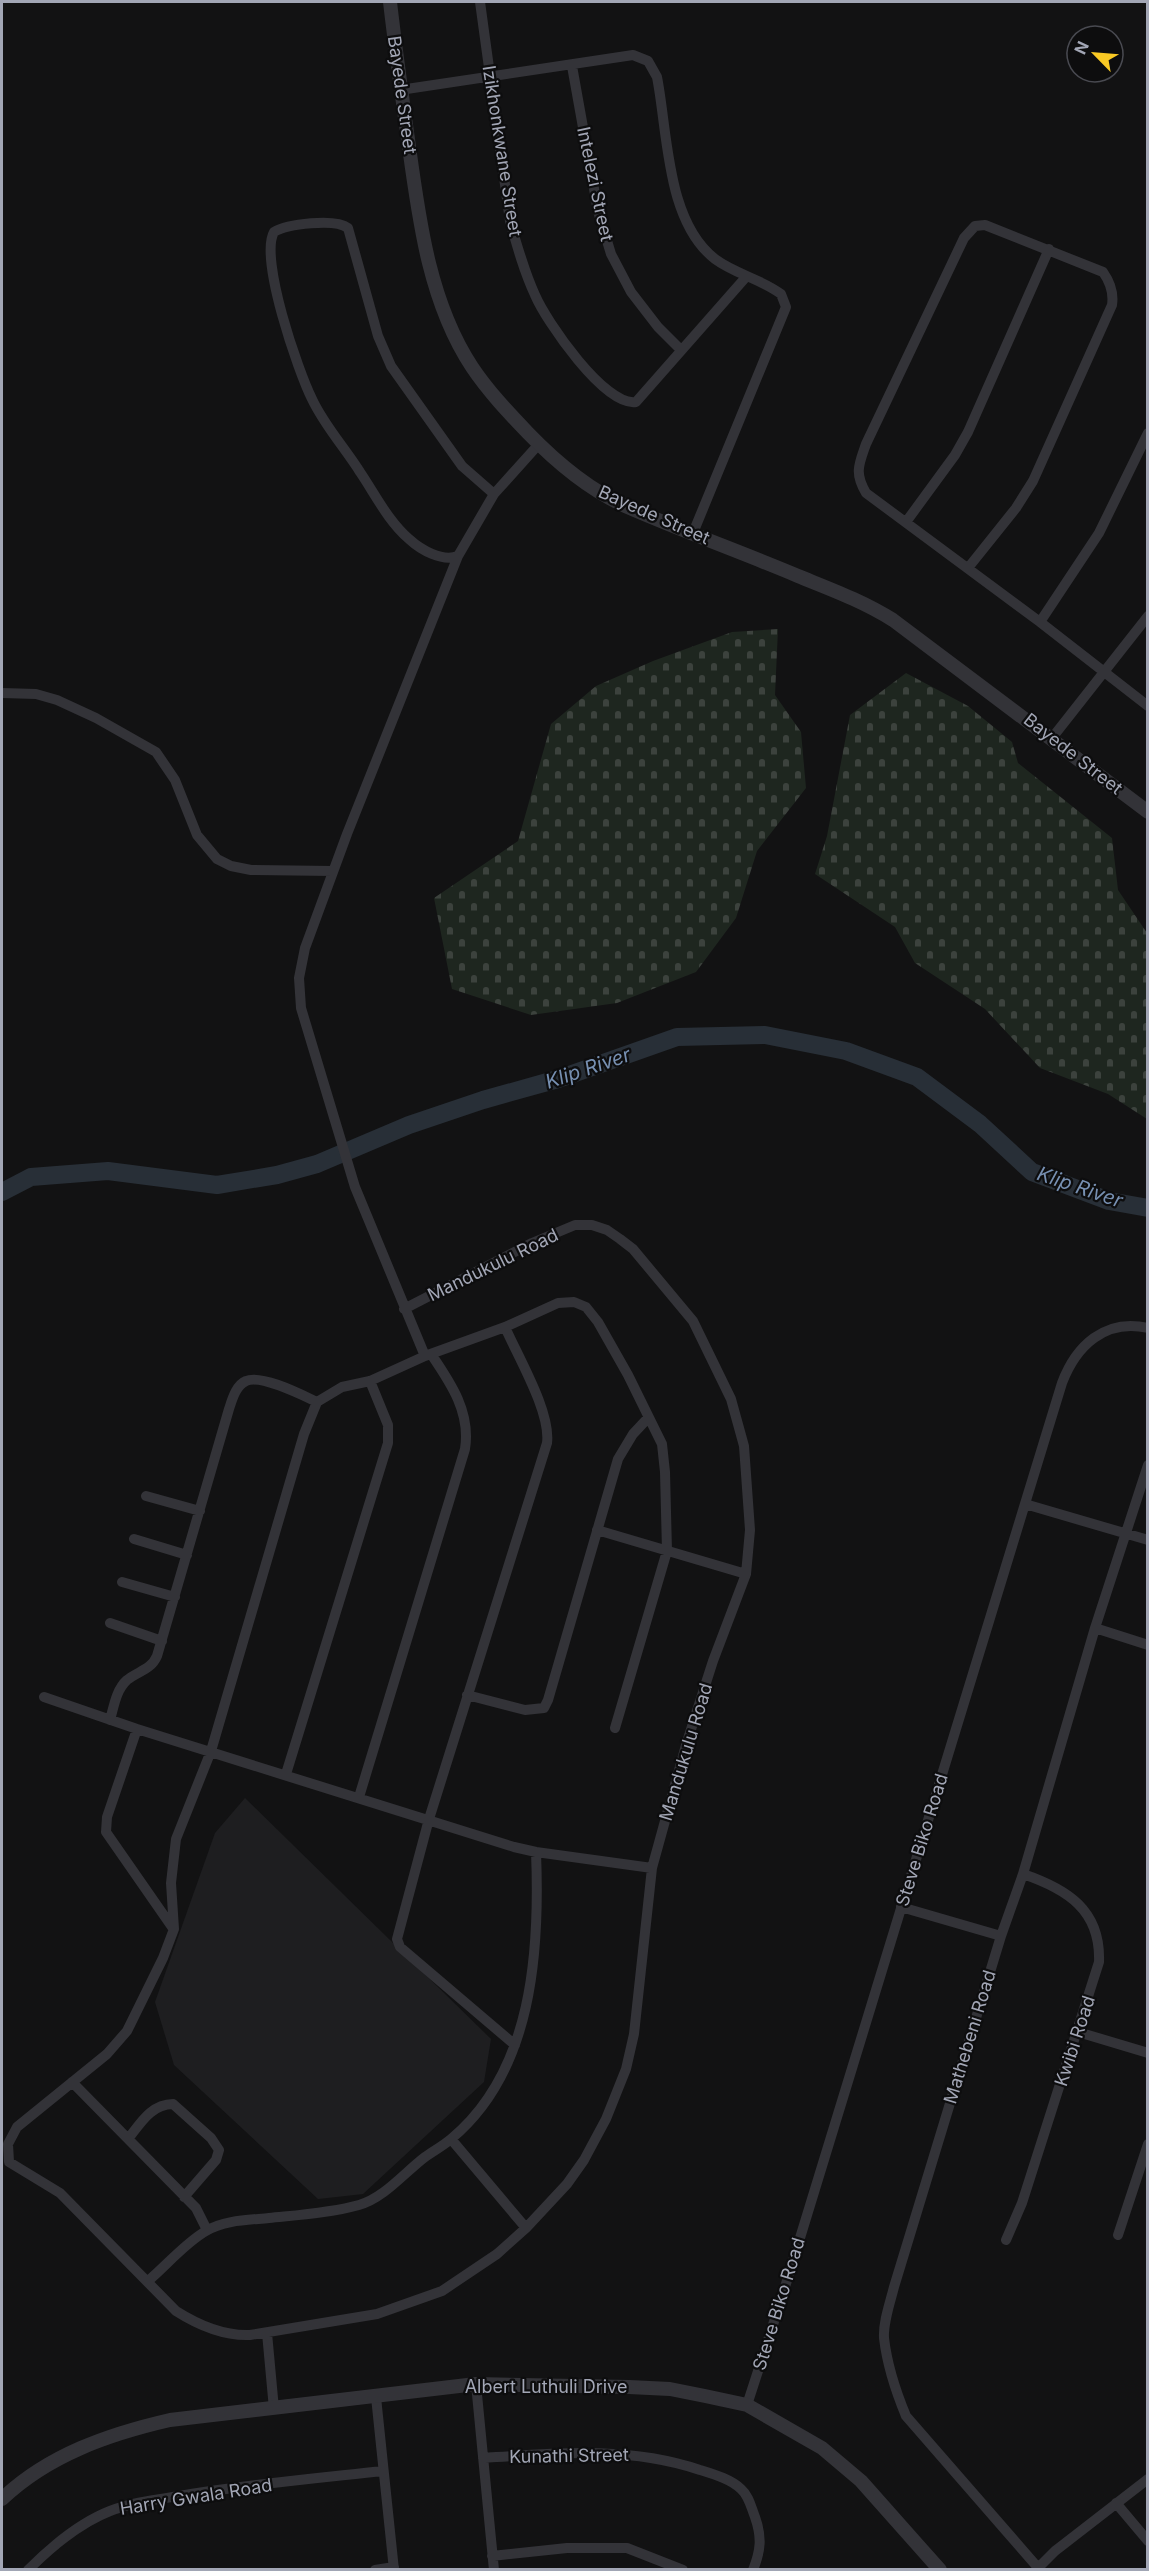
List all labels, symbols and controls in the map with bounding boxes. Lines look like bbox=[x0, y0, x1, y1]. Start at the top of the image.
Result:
north arrow bbox=[1065, 24, 1125, 84]
street label: Bayede Street bbox=[384, 34, 421, 156]
text: N bbox=[1070, 38, 1093, 57]
street label: Izikhonkwane Street bbox=[479, 64, 526, 238]
street label: Intelezi Street bbox=[573, 125, 618, 243]
street label: Bayede Street bbox=[595, 481, 713, 548]
street label: Bayede Street bbox=[1020, 709, 1127, 799]
water label: Klip River bbox=[542, 1042, 634, 1094]
water label: Klip River bbox=[1034, 1161, 1126, 1213]
street label: Mandukulu Road bbox=[424, 1224, 562, 1305]
street label: Mandukulu Road bbox=[655, 1681, 716, 1823]
street label: Steve Biko Road bbox=[891, 1771, 952, 1909]
street label: Mathebeni Road bbox=[939, 1968, 1000, 2106]
street label: Kwibi Road bbox=[1050, 1993, 1099, 2089]
street label: Steve Biko Road bbox=[748, 2235, 809, 2373]
street label: Albert Luthuli Drive bbox=[465, 2376, 627, 2397]
street label: Kunathi Street bbox=[509, 2444, 629, 2467]
street label: Harry Gwala Road bbox=[118, 2474, 274, 2519]

